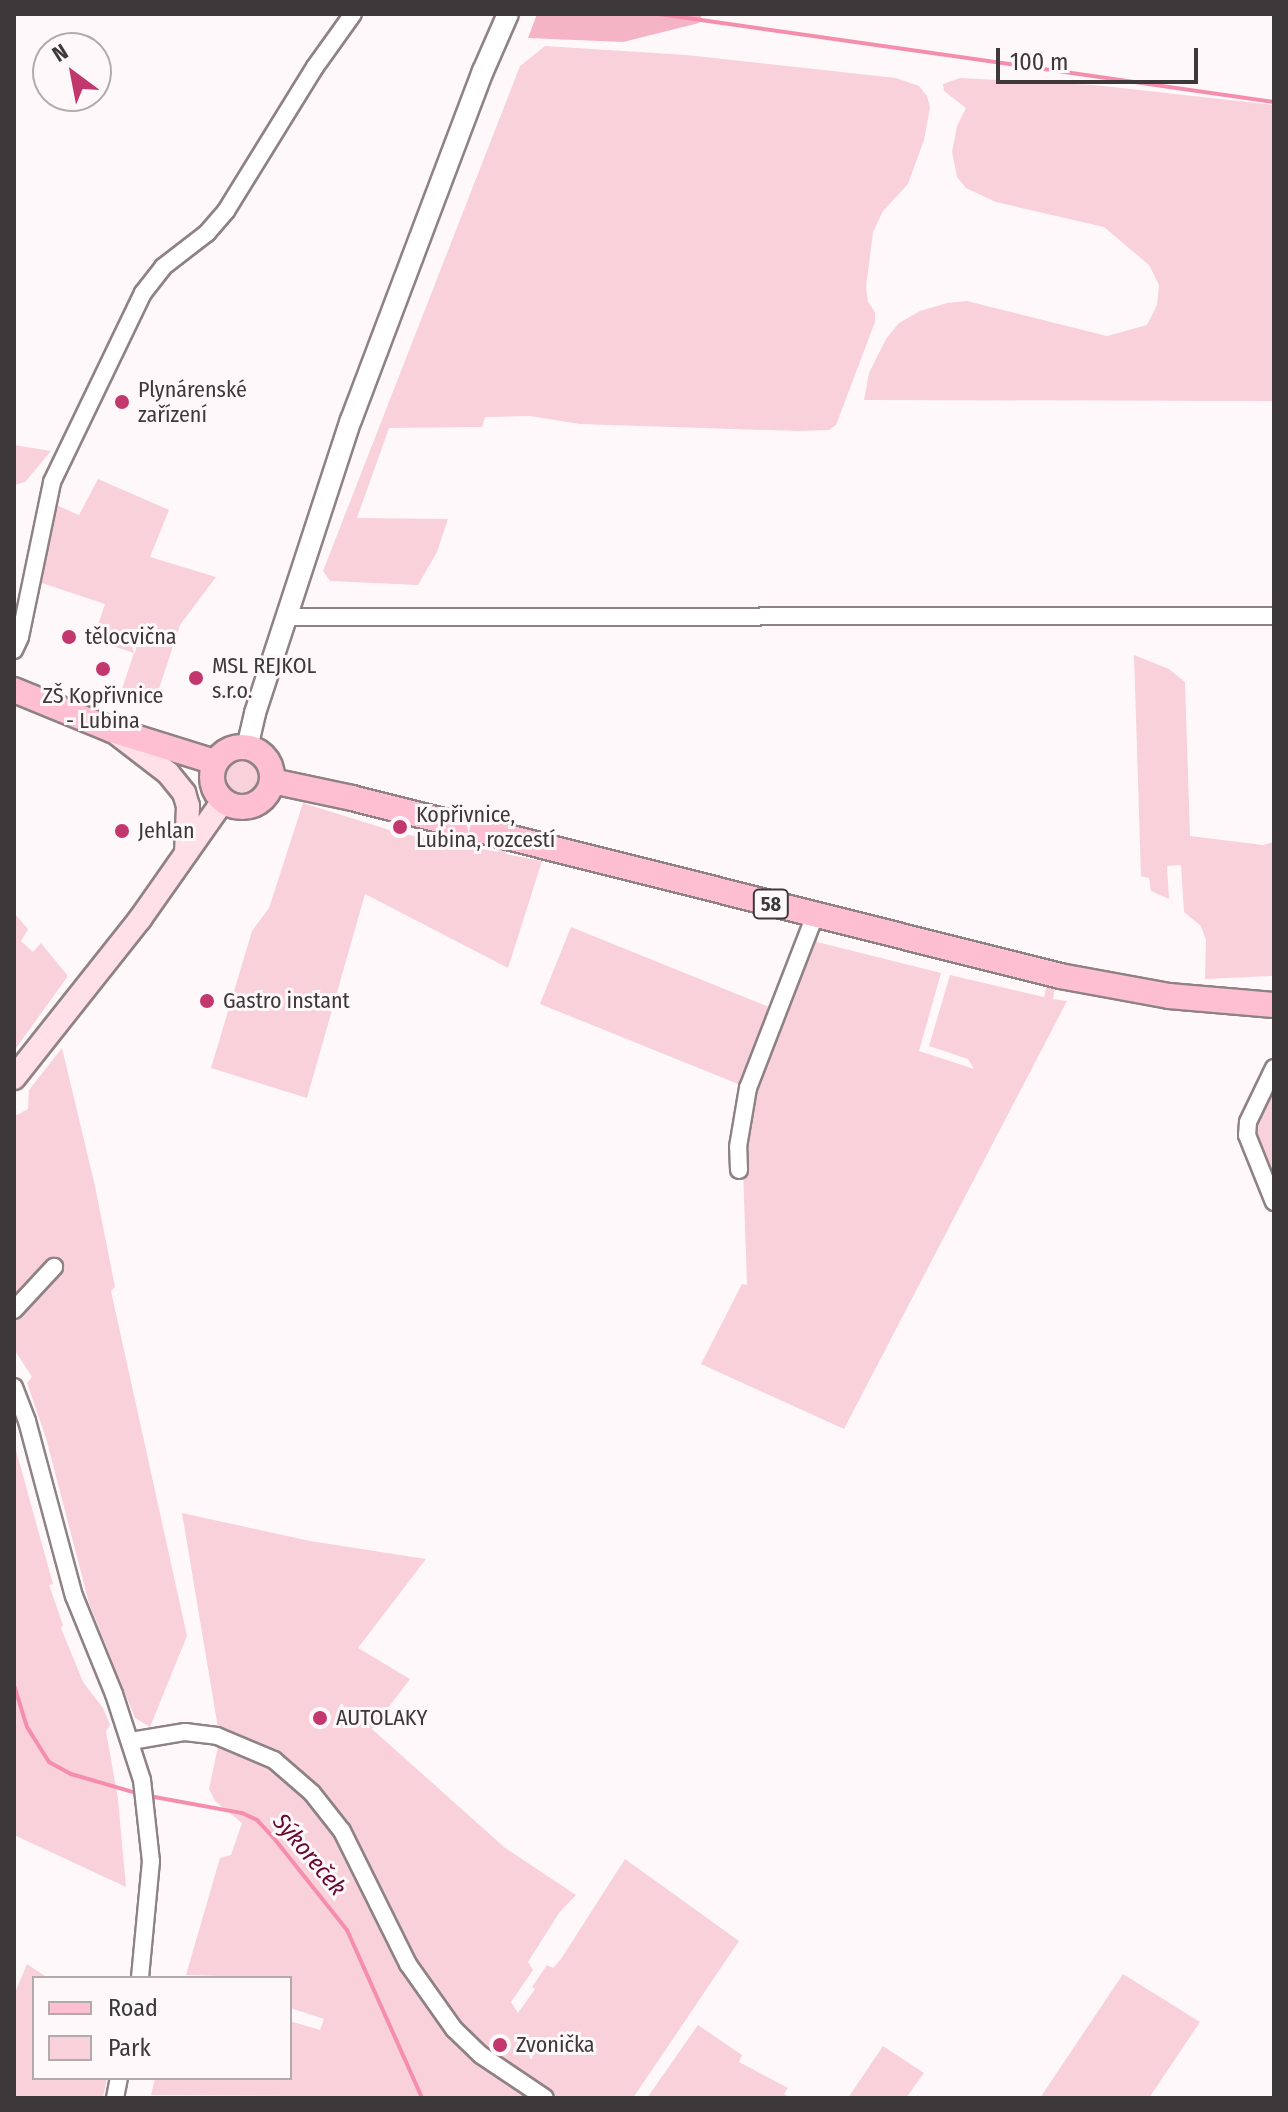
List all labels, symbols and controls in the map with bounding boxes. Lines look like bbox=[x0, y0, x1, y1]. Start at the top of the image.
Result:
north arrow bbox=[32, 32, 112, 112]
scale bar bbox=[1000, 32, 1202, 82]
text: N bbox=[47, 38, 73, 68]
text: 100 m bbox=[1010, 48, 1068, 76]
place label: Plynárenské zařízení bbox=[138, 376, 247, 428]
marker: Plynárenské zařízení bbox=[113, 393, 131, 411]
place label: tělocvična bbox=[85, 624, 177, 650]
marker: tělocvična bbox=[60, 628, 78, 646]
place label: MSL REJKOL s.r.o. bbox=[212, 652, 316, 704]
marker: ZŠ Kopřivnice - Lubina bbox=[94, 660, 112, 678]
marker: MSL REJKOL s.r.o. bbox=[187, 669, 205, 687]
place label: ZŠ Kopřivnice - Lubina bbox=[43, 682, 163, 734]
place label: Kopřivnice, Lubina, rozcestí bbox=[416, 801, 555, 852]
place label: Jehlan bbox=[138, 818, 195, 844]
marker: Kopřivnice, Lubina, rozcestí bbox=[391, 818, 409, 836]
marker: Jehlan bbox=[113, 822, 131, 840]
road number: 58 bbox=[751, 888, 791, 920]
place label: Gastro instant bbox=[223, 988, 350, 1014]
marker: Gastro instant bbox=[198, 992, 216, 1010]
place label: AUTOLAKY bbox=[336, 1705, 427, 1731]
marker: AUTOLAKY bbox=[311, 1709, 329, 1727]
water label: Sýkoreček bbox=[266, 1808, 352, 1902]
legend bbox=[32, 1976, 292, 2080]
text: Road bbox=[108, 1994, 158, 2022]
place label: Zvonička bbox=[516, 2032, 595, 2058]
text: Park bbox=[108, 2034, 151, 2062]
marker: Zvonička bbox=[491, 2036, 509, 2054]

